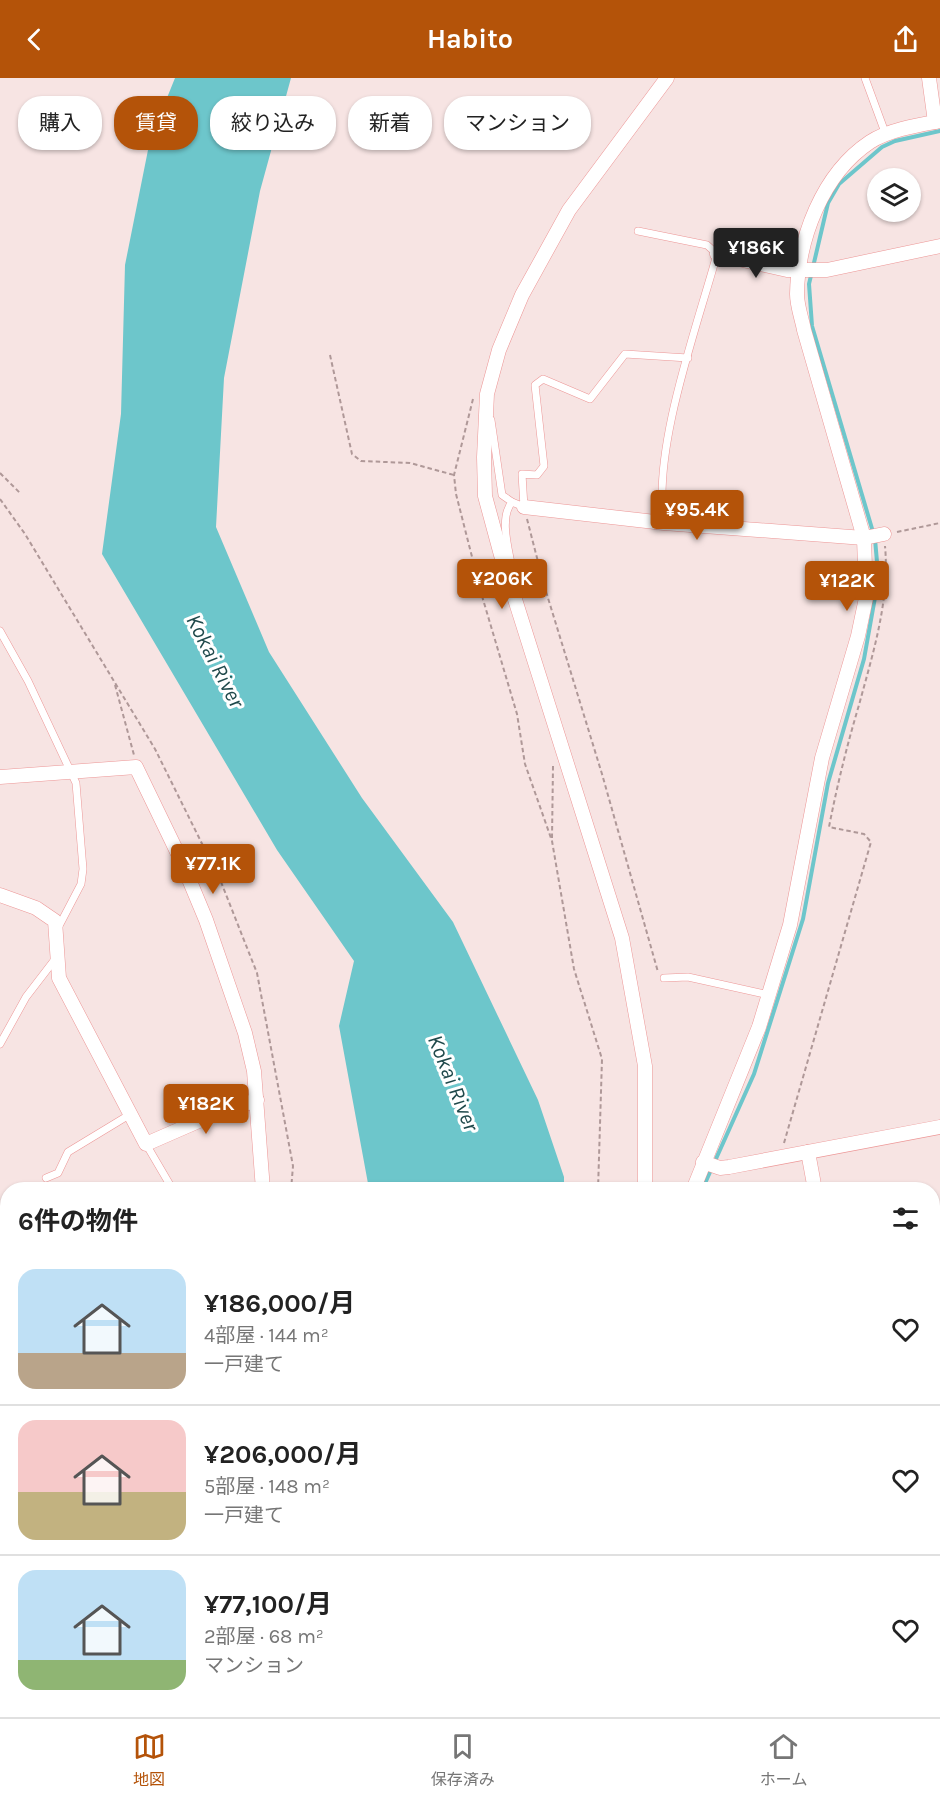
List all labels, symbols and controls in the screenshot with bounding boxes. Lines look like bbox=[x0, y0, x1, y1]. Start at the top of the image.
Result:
icon: back bbox=[18, 23, 51, 56]
text: Habito bbox=[427, 23, 513, 55]
icon: share bbox=[889, 23, 922, 56]
chip: 購入 bbox=[18, 96, 102, 150]
chip: 賃貸 bbox=[114, 96, 198, 150]
chip: 絞り込み bbox=[210, 96, 336, 150]
chip: 新着 bbox=[348, 96, 432, 150]
chip: マンション bbox=[444, 96, 591, 150]
map controls bbox=[867, 168, 921, 222]
button: layers bbox=[867, 168, 921, 222]
pin: ¥186K bbox=[714, 228, 798, 279]
text: ¥186K bbox=[727, 236, 785, 259]
pin: ¥95.4K bbox=[648, 490, 746, 541]
text: ¥95.4K bbox=[665, 498, 729, 521]
pin: ¥206K bbox=[460, 559, 544, 610]
pin: ¥122K bbox=[805, 561, 889, 612]
text: ¥206K bbox=[471, 567, 533, 590]
text: ¥122K bbox=[819, 569, 875, 592]
water label: Kokai River bbox=[180, 610, 250, 713]
pin: ¥77.1K bbox=[164, 844, 262, 895]
text: ¥77.1K bbox=[185, 852, 241, 875]
water label: Kokai River bbox=[422, 1031, 485, 1136]
pin: ¥182K bbox=[164, 1084, 248, 1135]
text: ¥182K bbox=[178, 1092, 234, 1115]
icon: filters bbox=[889, 1202, 922, 1235]
text: 6件の物件 bbox=[18, 1206, 138, 1237]
text: ¥186,000/月 bbox=[204, 1288, 355, 1319]
icon: home bbox=[66, 1293, 138, 1365]
icon: heart bbox=[889, 1313, 922, 1346]
text: 4部屋 · 144 m² bbox=[204, 1324, 329, 1347]
text: 一戸建て bbox=[204, 1353, 284, 1376]
text: ¥206,000/月 bbox=[204, 1439, 361, 1470]
icon: home bbox=[66, 1444, 138, 1516]
icon: heart bbox=[889, 1464, 922, 1497]
text: 5部屋 · 148 m² bbox=[204, 1475, 330, 1498]
text: 一戸建て bbox=[204, 1504, 284, 1527]
text: ¥77,100/月 bbox=[204, 1589, 332, 1620]
icon: home bbox=[66, 1594, 138, 1666]
icon: heart bbox=[889, 1614, 922, 1647]
text: 2部屋 · 68 m² bbox=[204, 1625, 324, 1648]
text: マンション bbox=[204, 1654, 304, 1677]
tab: 地図 bbox=[133, 1730, 166, 1790]
tab: 保存済み bbox=[431, 1730, 495, 1790]
tab: ホーム bbox=[760, 1730, 807, 1790]

